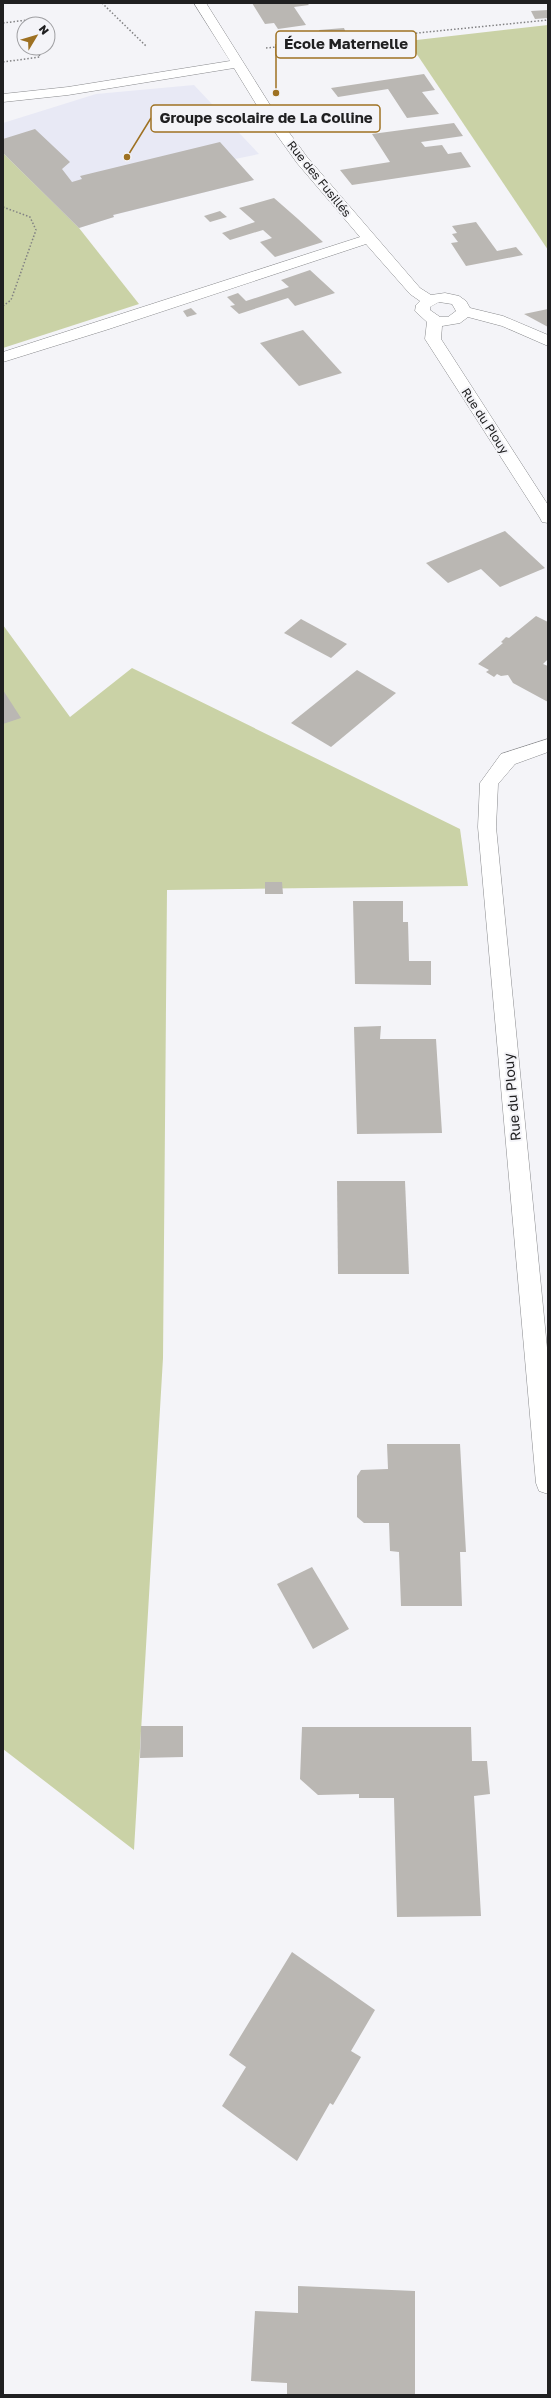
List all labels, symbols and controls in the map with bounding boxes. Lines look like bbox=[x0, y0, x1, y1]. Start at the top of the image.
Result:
north arrow bbox=[16, 16, 56, 56]
text: N bbox=[37, 22, 52, 37]
callout: École Maternelle bbox=[276, 31, 416, 58]
text: École Maternelle bbox=[284, 34, 408, 52]
callout: Groupe scolaire de La Colline bbox=[151, 105, 380, 132]
text: Groupe scolaire de La Colline bbox=[159, 108, 373, 126]
street label: Rue des Fusillés bbox=[284, 138, 355, 220]
street label: Rue du Plouy bbox=[459, 385, 512, 457]
street label: Rue du Plouy bbox=[499, 1052, 524, 1142]

